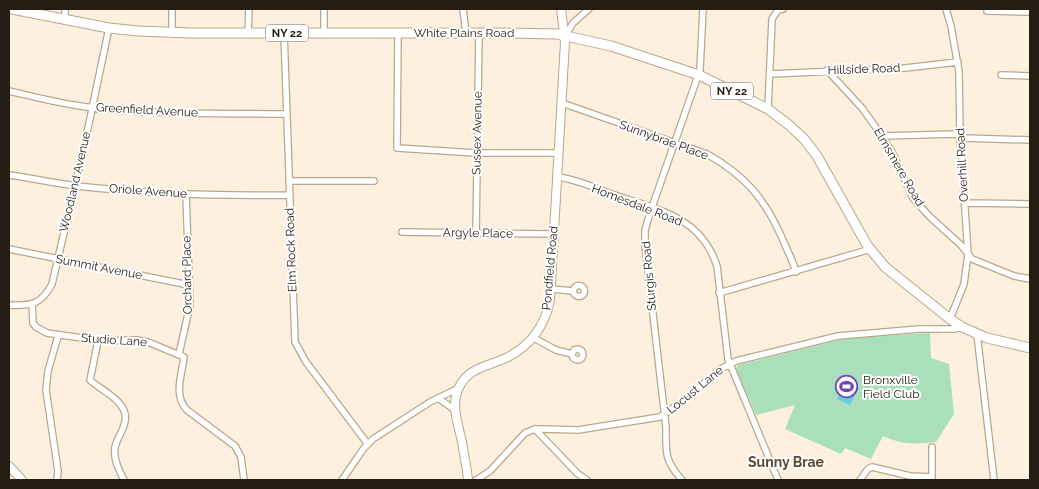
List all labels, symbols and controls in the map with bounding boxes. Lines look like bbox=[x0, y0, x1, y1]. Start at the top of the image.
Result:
road number: NY 22 bbox=[266, 24, 308, 42]
street label: White Plains Road bbox=[414, 26, 514, 40]
street label: Hillside Road bbox=[827, 61, 901, 77]
road number: NY 22 bbox=[711, 82, 753, 100]
street label: Sussex Avenue bbox=[469, 91, 485, 175]
street label: Greenfield Avenue bbox=[96, 100, 198, 120]
street label: Sunnybrae Place bbox=[618, 117, 710, 163]
street label: Elmsmere Road bbox=[871, 125, 927, 209]
street label: Overhill Road bbox=[953, 128, 971, 202]
street label: Woodland Avenue bbox=[57, 130, 93, 234]
street label: Oriole Avenue bbox=[109, 181, 187, 201]
street label: Homesdale Road bbox=[590, 181, 684, 229]
street label: Elm Rock Road bbox=[283, 208, 299, 292]
street label: Argyle Place bbox=[443, 225, 513, 241]
street label: Pondfield Road bbox=[539, 225, 561, 311]
street label: Orchard Place bbox=[179, 236, 195, 314]
street label: Sturgis Road bbox=[639, 240, 659, 312]
street label: Summit Avenue bbox=[55, 252, 143, 282]
street label: Studio Lane bbox=[80, 331, 148, 349]
street label: Locust Lane bbox=[664, 363, 726, 417]
place label: Bronxville Field Club bbox=[863, 373, 920, 401]
sports icon: Bronxville Field Club bbox=[835, 375, 859, 399]
district label: Sunny Brae bbox=[748, 454, 825, 470]

